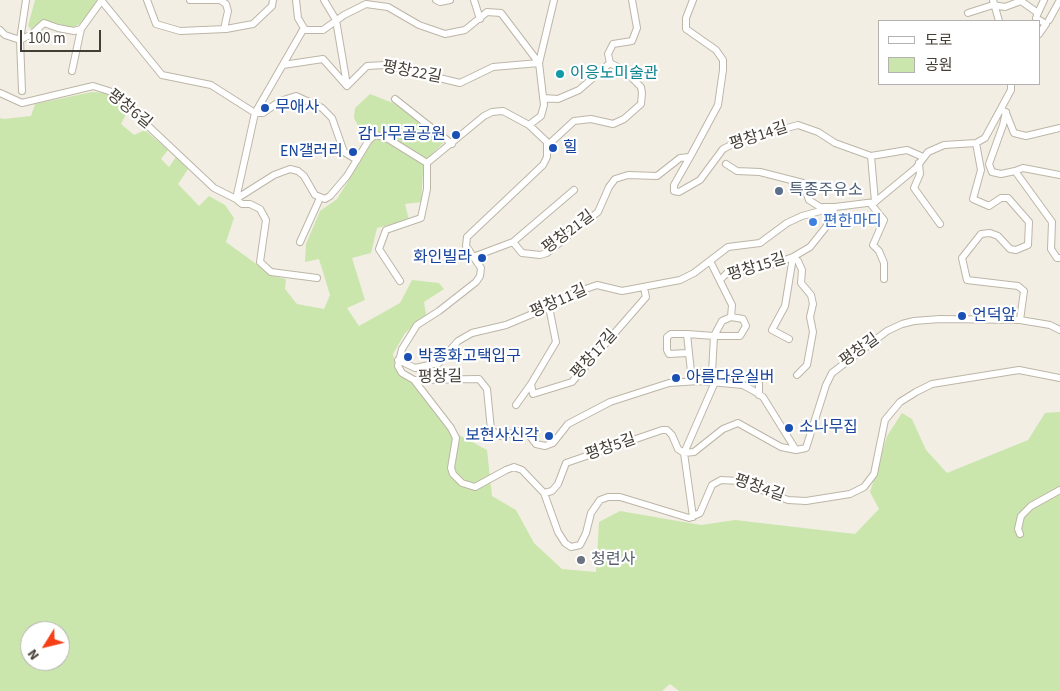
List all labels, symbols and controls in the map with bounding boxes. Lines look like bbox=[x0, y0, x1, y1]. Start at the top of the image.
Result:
scale bar bbox=[22, 20, 104, 52]
legend bbox=[878, 20, 1040, 85]
text: 100 m bbox=[28, 28, 66, 49]
text: 도로 bbox=[925, 30, 953, 51]
text: 공원 bbox=[925, 55, 953, 76]
street label: 평창22길 bbox=[381, 58, 443, 88]
place label: 이응노미술관 bbox=[570, 64, 658, 84]
marker: 이응노미술관 bbox=[554, 68, 566, 80]
street label: 평창6길 bbox=[103, 86, 155, 134]
place label: 무애사 bbox=[275, 98, 319, 118]
marker: 무애사 bbox=[259, 102, 271, 114]
street label: 평창14길 bbox=[727, 119, 791, 155]
place label: 감나무골공원 bbox=[358, 125, 446, 145]
marker: 감나무골공원 bbox=[450, 129, 462, 141]
place label: 힐 bbox=[563, 138, 578, 158]
place label: EN갤러리 bbox=[280, 142, 343, 162]
marker: 힐 bbox=[547, 142, 559, 154]
marker: EN갤러리 bbox=[347, 146, 359, 158]
place label: 특종주유소 bbox=[789, 181, 863, 201]
marker: 특종주유소 bbox=[773, 185, 785, 197]
street label: 평창21길 bbox=[539, 207, 599, 259]
place label: 편한마디 bbox=[823, 212, 882, 232]
marker: 편한마디 bbox=[807, 216, 819, 228]
place label: 화인빌라 bbox=[413, 248, 472, 268]
street label: 평창15길 bbox=[725, 250, 789, 286]
marker: 화인빌라 bbox=[476, 252, 488, 264]
street label: 평창11길 bbox=[528, 281, 590, 323]
place label: 언덕앞 bbox=[972, 306, 1016, 326]
marker: 언덕앞 bbox=[956, 310, 968, 322]
street label: 평창17길 bbox=[568, 326, 622, 384]
street label: 평창길 bbox=[836, 330, 884, 372]
place label: 박종화고택입구 bbox=[418, 347, 521, 367]
marker: 박종화고택입구 bbox=[402, 351, 414, 363]
street label: 평창길 bbox=[418, 368, 462, 388]
place label: 아름다운실버 bbox=[686, 368, 774, 388]
marker: 아름다운실버 bbox=[670, 372, 682, 384]
place label: 소나무집 bbox=[799, 418, 858, 438]
marker: 소나무집 bbox=[783, 422, 795, 434]
place label: 보현사신각 bbox=[465, 426, 539, 446]
marker: 보현사신각 bbox=[543, 430, 555, 442]
street label: 평창5길 bbox=[583, 430, 639, 466]
street label: 평창4길 bbox=[731, 471, 787, 507]
place label: 청련사 bbox=[591, 550, 635, 570]
marker: 청련사 bbox=[575, 554, 587, 566]
north arrow bbox=[20, 621, 70, 671]
text: N bbox=[23, 645, 45, 664]

